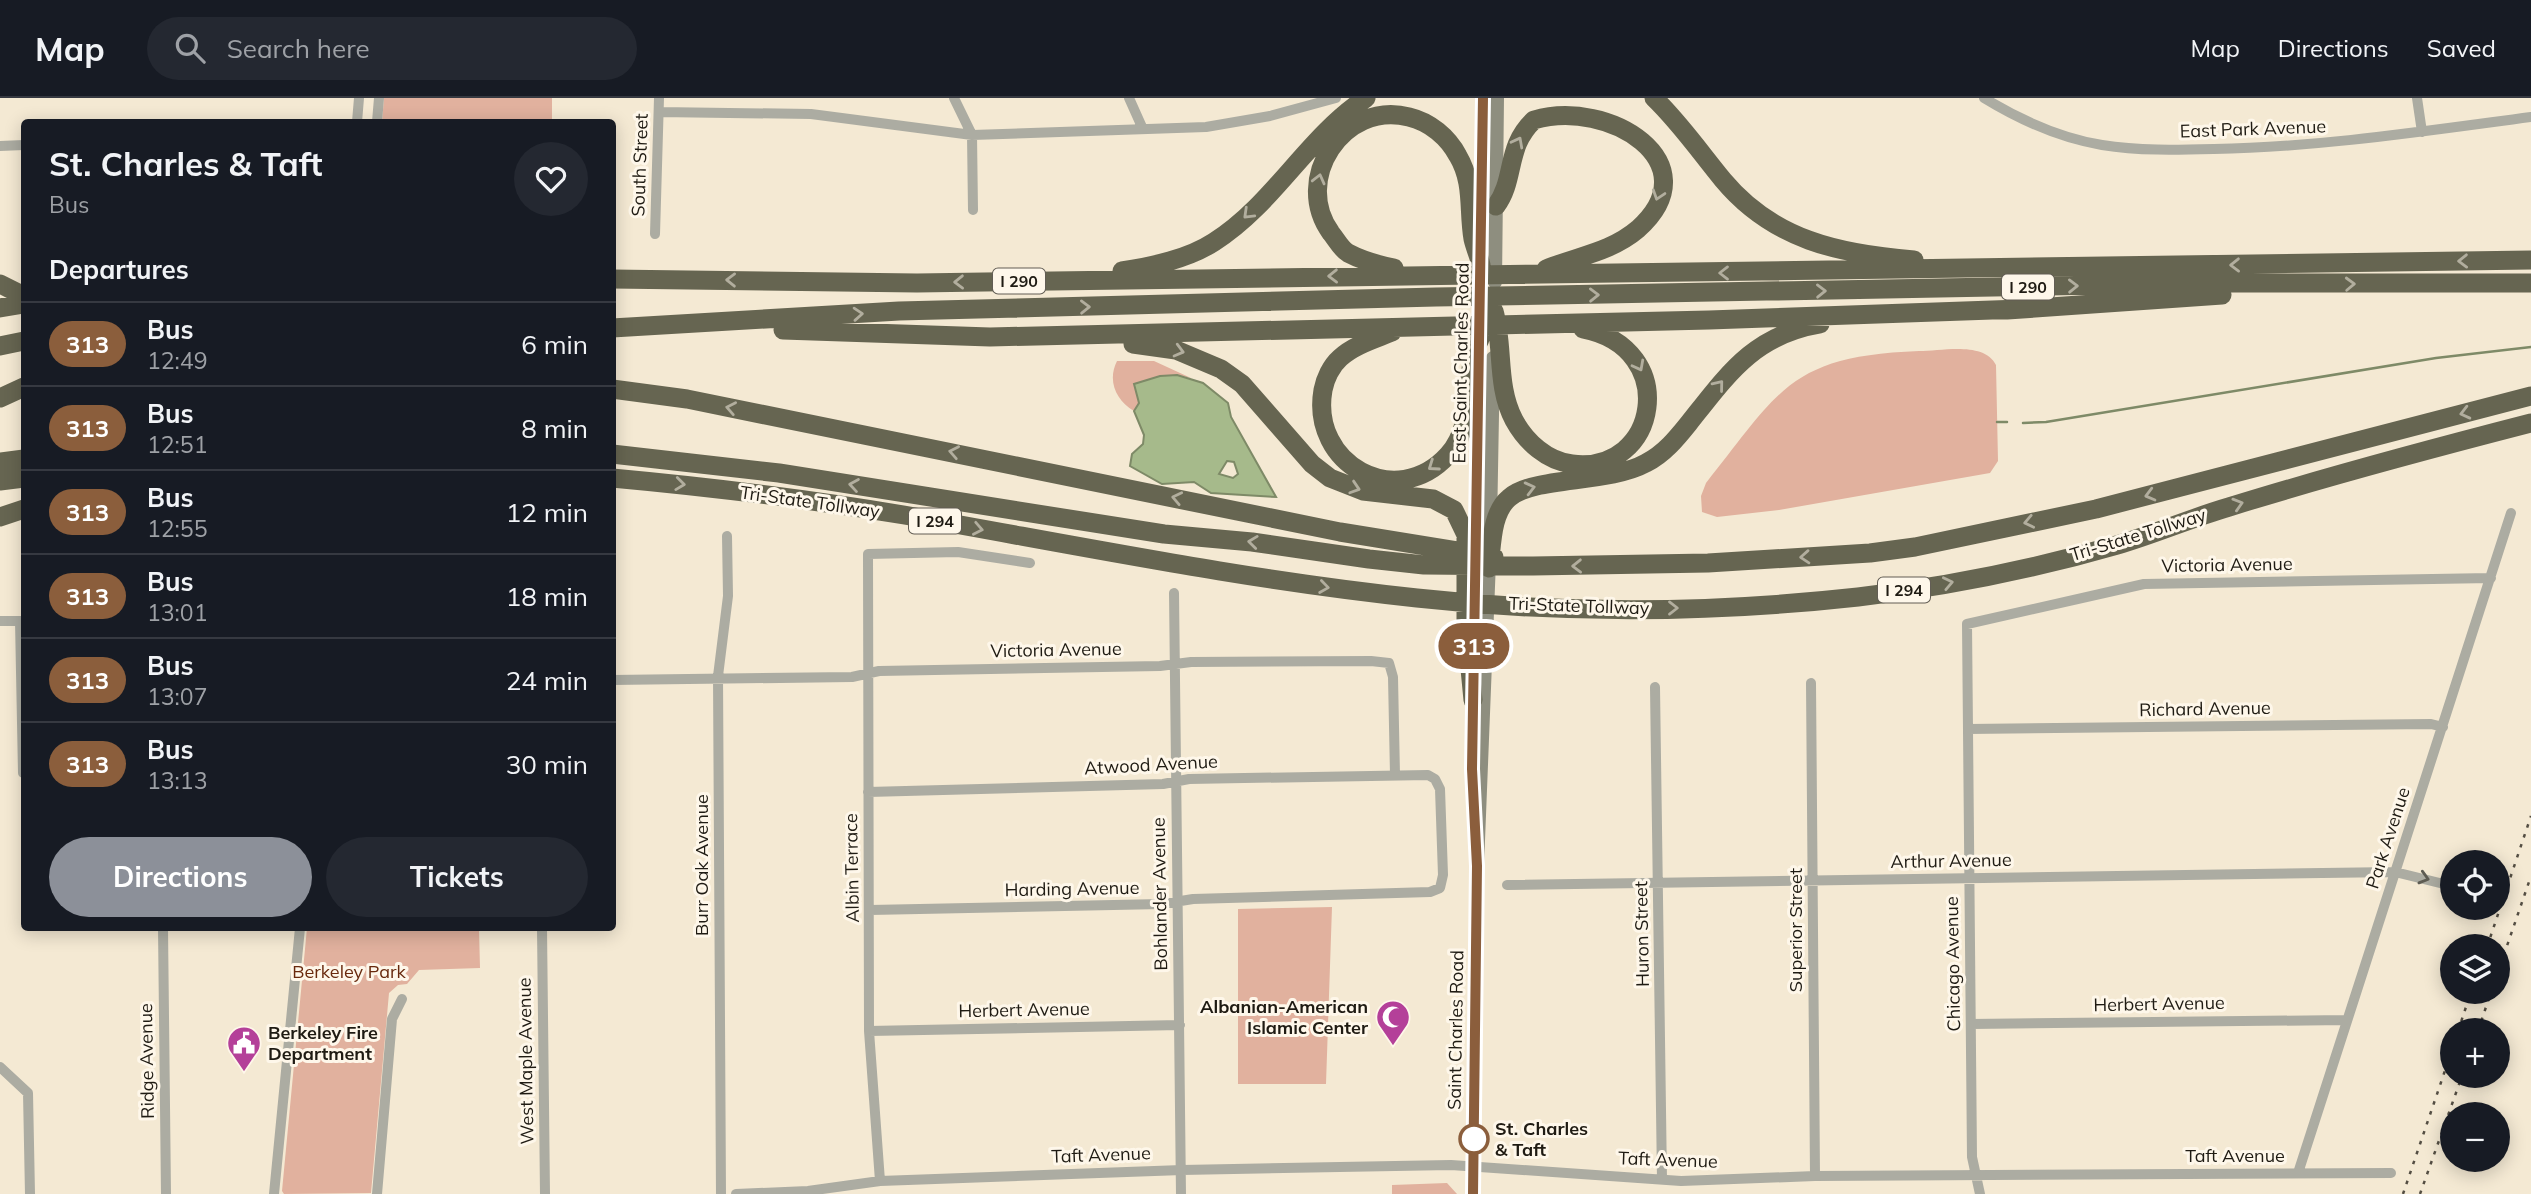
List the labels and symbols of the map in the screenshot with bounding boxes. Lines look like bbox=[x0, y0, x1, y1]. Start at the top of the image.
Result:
street label: South Street bbox=[626, 113, 653, 217]
street label: East Park Avenue bbox=[2179, 114, 2327, 143]
one-way arrow bbox=[1510, 137, 1523, 150]
one-way arrow bbox=[1311, 173, 1325, 185]
one-way arrow bbox=[1652, 189, 1666, 201]
one-way arrow bbox=[1243, 206, 1256, 219]
one-way arrow bbox=[2457, 253, 2468, 269]
one-way arrow bbox=[2230, 258, 2241, 273]
street label: East Saint Charles Road bbox=[1447, 262, 1474, 464]
one-way arrow bbox=[1718, 265, 1729, 281]
road number: I 290 bbox=[993, 268, 1045, 294]
one-way arrow bbox=[1327, 268, 1338, 284]
one-way arrow bbox=[725, 273, 736, 288]
road number: I 290 bbox=[2002, 274, 2054, 300]
one-way arrow bbox=[953, 275, 964, 290]
one-way arrow bbox=[2344, 276, 2355, 291]
one-way arrow bbox=[2068, 278, 2079, 294]
one-way arrow bbox=[1816, 283, 1827, 298]
one-way arrow bbox=[1589, 287, 1600, 303]
one-way arrow bbox=[1080, 299, 1091, 314]
one-way arrow bbox=[852, 307, 863, 322]
one-way arrow bbox=[1173, 343, 1185, 357]
one-way arrow bbox=[1630, 359, 1644, 372]
one-way arrow bbox=[1711, 380, 1724, 393]
one-way arrow bbox=[725, 401, 737, 416]
one-way arrow bbox=[2459, 405, 2471, 419]
one-way arrow bbox=[948, 445, 960, 460]
one-way arrow bbox=[1428, 458, 1441, 470]
one-way arrow bbox=[675, 477, 686, 492]
one-way arrow bbox=[848, 478, 860, 493]
street label: Tri-State Tollway bbox=[739, 480, 882, 523]
one-way arrow bbox=[1348, 480, 1360, 494]
one-way arrow bbox=[1524, 482, 1536, 496]
one-way arrow bbox=[2144, 487, 2156, 501]
one-way arrow bbox=[1171, 491, 1183, 506]
one-way arrow bbox=[2232, 498, 2244, 513]
street label: Tri-State Tollway bbox=[2067, 503, 2209, 566]
road number: I 294 bbox=[909, 508, 961, 534]
one-way arrow bbox=[2023, 514, 2035, 529]
one-way arrow bbox=[972, 521, 984, 536]
one-way arrow bbox=[1247, 535, 1259, 550]
one-way arrow bbox=[1799, 549, 1810, 564]
street label: Victoria Avenue bbox=[2161, 552, 2293, 577]
one-way arrow bbox=[1571, 558, 1582, 573]
one-way arrow bbox=[1942, 576, 1954, 591]
road number: I 294 bbox=[1878, 578, 1930, 603]
one-way arrow bbox=[1318, 580, 1330, 595]
street label: Tri-State Tollway bbox=[1508, 592, 1650, 619]
one-way arrow bbox=[1668, 600, 1679, 616]
line badge: 313 bbox=[1434, 623, 1514, 669]
street label: Victoria Avenue bbox=[990, 637, 1122, 662]
street label: Richard Avenue bbox=[2139, 696, 2271, 721]
street label: Atwood Avenue bbox=[1084, 750, 1218, 779]
street label: Park Avenue bbox=[2360, 784, 2415, 891]
street label: Burr Oak Avenue bbox=[690, 794, 713, 936]
street label: Albin Terrace bbox=[839, 813, 864, 923]
street label: Bohlander Avenue bbox=[1147, 817, 1172, 971]
street label: Arthur Avenue bbox=[1890, 848, 2012, 873]
street label: Superior Street bbox=[1784, 868, 1807, 992]
one-way arrow bbox=[2417, 870, 2429, 884]
street label: Harding Avenue bbox=[1004, 876, 1140, 901]
street label: Huron Street bbox=[1629, 881, 1654, 987]
street label: Chicago Avenue bbox=[1940, 896, 1965, 1032]
street label: Saint Charles Road bbox=[1443, 950, 1468, 1110]
park label: Berkeley Park bbox=[292, 960, 406, 983]
street label: West Maple Avenue bbox=[513, 977, 538, 1145]
street label: Herbert Avenue bbox=[2093, 991, 2225, 1016]
place label: Albanian-American Islamic Center bbox=[1200, 995, 1369, 1039]
street label: Herbert Avenue bbox=[958, 997, 1090, 1022]
mosque icon: Albanian-American Islamic Center bbox=[1374, 998, 1412, 1047]
street label: Ridge Avenue bbox=[134, 1003, 159, 1119]
place label: Berkeley Fire Department bbox=[268, 1021, 378, 1065]
public building icon: Berkeley Fire Department bbox=[225, 1024, 263, 1073]
place label: St. Charles & Taft bbox=[1495, 1117, 1588, 1161]
marker: St. Charles & Taft bbox=[1459, 1124, 1489, 1154]
street label: Taft Avenue bbox=[1051, 1141, 1151, 1168]
street label: Taft Avenue bbox=[2185, 1144, 2285, 1167]
street label: Taft Avenue bbox=[1618, 1146, 1718, 1173]

